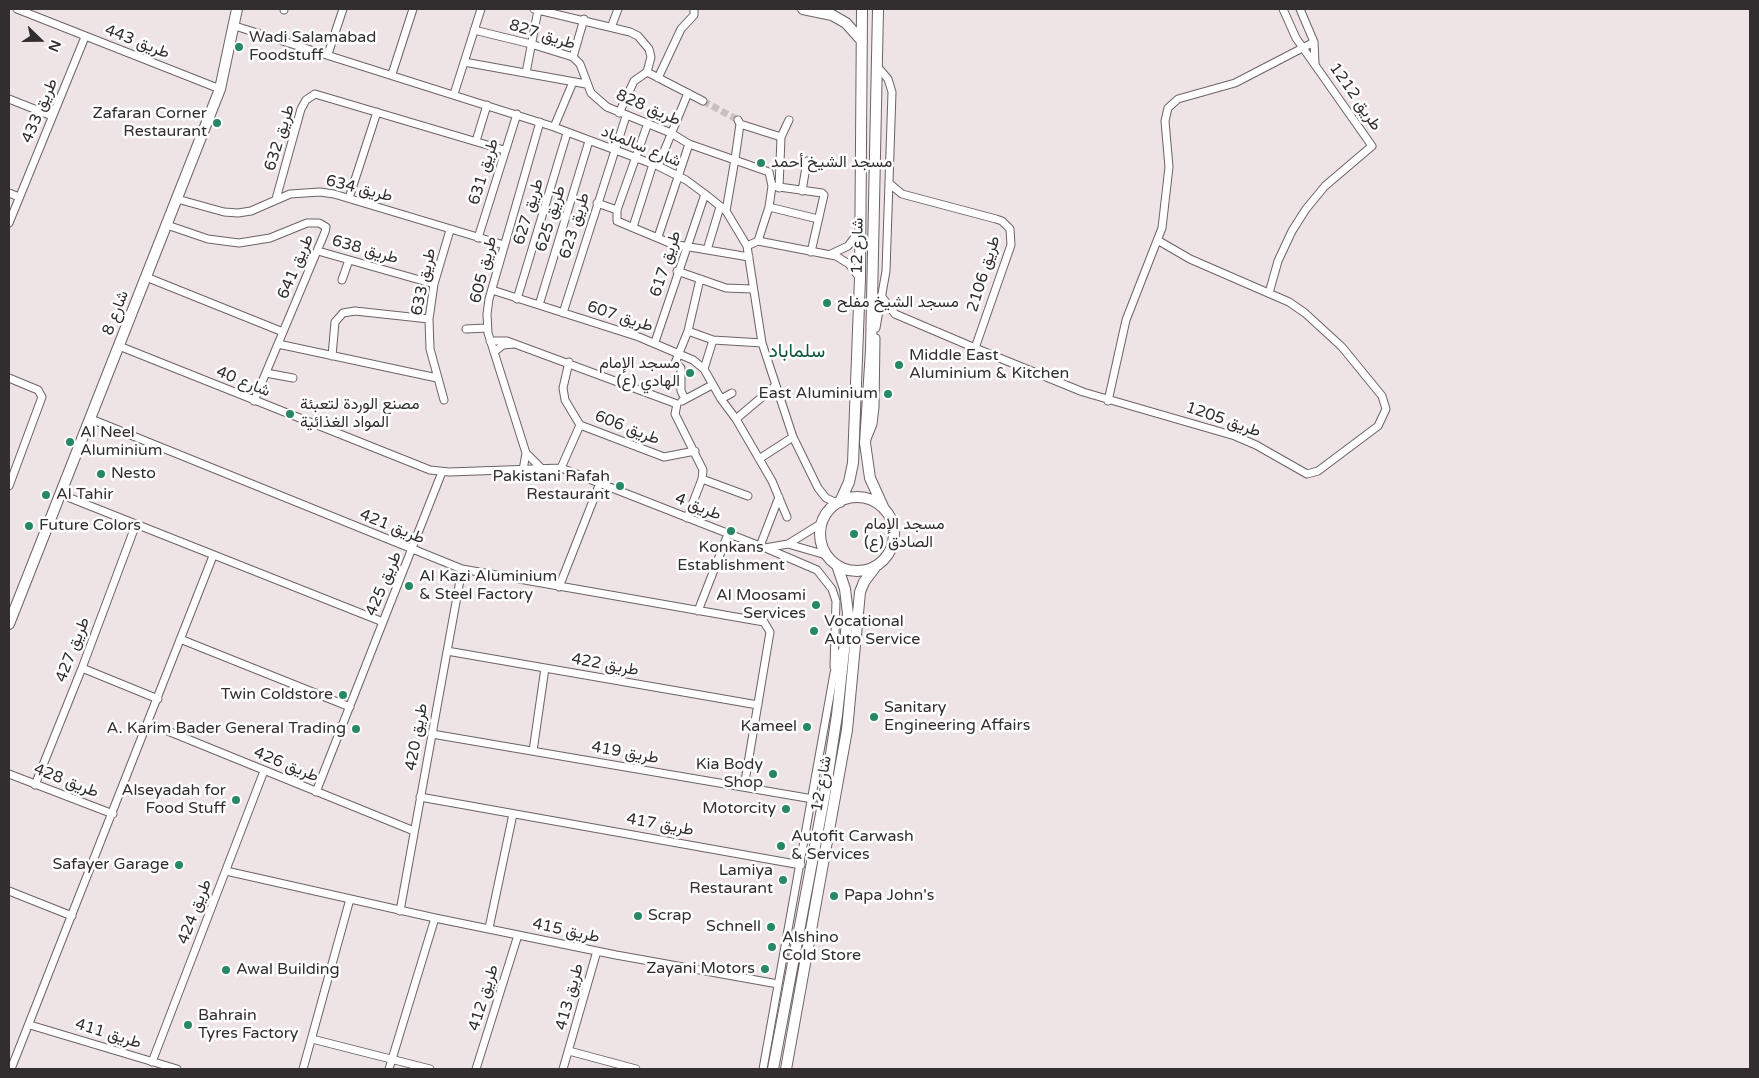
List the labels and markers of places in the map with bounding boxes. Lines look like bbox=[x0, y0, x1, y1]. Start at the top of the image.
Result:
place label: Wadi Salamabad Foodstuff bbox=[249, 28, 376, 66]
marker: Wadi Salamabad Foodstuff bbox=[233, 41, 245, 53]
place label: Zafaran Corner Restaurant bbox=[92, 104, 207, 142]
marker: Zafaran Corner Restaurant bbox=[211, 117, 223, 129]
place label: مسجد الشيخ أحمد bbox=[771, 153, 892, 173]
marker: مسجد الشيخ أحمد bbox=[755, 157, 767, 169]
place label: مسجد الشيخ مفلح bbox=[837, 293, 959, 313]
marker: مسجد الشيخ مفلح bbox=[821, 297, 833, 309]
place label: Middle East Aluminium & Kitchen bbox=[909, 346, 1069, 384]
place label: مسجد الإمام الهادي (ع) bbox=[599, 354, 680, 392]
marker: Middle East Aluminium & Kitchen bbox=[893, 359, 905, 371]
marker: مسجد الإمام الهادي (ع) bbox=[684, 367, 696, 379]
place label: East Aluminium bbox=[759, 384, 878, 404]
marker: East Aluminium bbox=[882, 388, 894, 400]
place label: مصنع الوردة لتعبئة المواد الغذائية bbox=[300, 395, 419, 433]
marker: مصنع الوردة لتعبئة المواد الغذائية bbox=[284, 408, 296, 420]
place label: Al Neel Aluminium bbox=[80, 423, 162, 461]
marker: Al Neel Aluminium bbox=[64, 436, 76, 448]
place label: Nesto bbox=[111, 464, 156, 484]
place label: Pakistani Rafah Restaurant bbox=[493, 467, 610, 505]
marker: Nesto bbox=[95, 468, 107, 480]
marker: Pakistani Rafah Restaurant bbox=[614, 480, 626, 492]
place label: Al Tahir bbox=[56, 485, 113, 505]
marker: Al Tahir bbox=[40, 489, 52, 501]
place label: مسجد الإمام الصادق (ع) bbox=[864, 515, 945, 553]
place label: Future Colors bbox=[39, 516, 141, 536]
marker: Future Colors bbox=[23, 520, 35, 532]
marker: Konkans Establishment bbox=[725, 525, 737, 537]
marker: مسجد الإمام الصادق (ع) bbox=[848, 528, 860, 540]
place label: Konkans Establishment bbox=[677, 538, 785, 576]
place label: Al Kazi Aluminium & Steel Factory bbox=[419, 567, 557, 605]
marker: Al Kazi Aluminium & Steel Factory bbox=[403, 580, 415, 592]
place label: Al Moosami Services bbox=[716, 586, 806, 624]
marker: Al Moosami Services bbox=[810, 599, 822, 611]
place label: Vocational Auto Service bbox=[824, 612, 920, 650]
marker: Vocational Auto Service bbox=[808, 625, 820, 637]
place label: Twin Coldstore bbox=[221, 685, 333, 705]
marker: Twin Coldstore bbox=[337, 689, 349, 701]
place label: Sanitary Engineering Affairs bbox=[884, 698, 1030, 736]
marker: Sanitary Engineering Affairs bbox=[868, 711, 880, 723]
place label: Kameel bbox=[741, 717, 797, 737]
place label: A. Karim Bader General Trading bbox=[106, 719, 346, 739]
marker: Kameel bbox=[801, 721, 813, 733]
marker: A. Karim Bader General Trading bbox=[350, 723, 362, 735]
place label: Kia Body Shop bbox=[696, 755, 763, 793]
marker: Kia Body Shop bbox=[767, 768, 779, 780]
place label: Alseyadah for Food Stuff bbox=[122, 781, 226, 819]
marker: Alseyadah for Food Stuff bbox=[230, 794, 242, 806]
place label: Motorcity bbox=[702, 799, 776, 819]
marker: Motorcity bbox=[780, 803, 792, 815]
place label: Autofit Carwash & Services bbox=[791, 827, 914, 865]
marker: Autofit Carwash & Services bbox=[775, 840, 787, 852]
place label: Safayer Garage bbox=[52, 855, 169, 875]
marker: Safayer Garage bbox=[173, 859, 185, 871]
place label: Lamiya Restaurant bbox=[689, 861, 773, 899]
marker: Lamiya Restaurant bbox=[777, 874, 789, 886]
place label: Papa John's bbox=[844, 886, 934, 906]
marker: Papa John's bbox=[828, 890, 840, 902]
place label: Scrap bbox=[648, 906, 692, 926]
marker: Scrap bbox=[632, 910, 644, 922]
place label: Schnell bbox=[706, 917, 761, 937]
marker: Schnell bbox=[765, 921, 777, 933]
place label: Alshino Cold Store bbox=[782, 928, 861, 966]
marker: Alshino Cold Store bbox=[766, 941, 778, 953]
place label: Zayani Motors bbox=[646, 959, 755, 979]
place label: Awal Building bbox=[236, 960, 340, 980]
marker: Zayani Motors bbox=[759, 963, 771, 975]
marker: Awal Building bbox=[220, 964, 232, 976]
place label: Bahrain Tyres Factory bbox=[198, 1006, 298, 1044]
marker: Bahrain Tyres Factory bbox=[182, 1019, 194, 1031]

